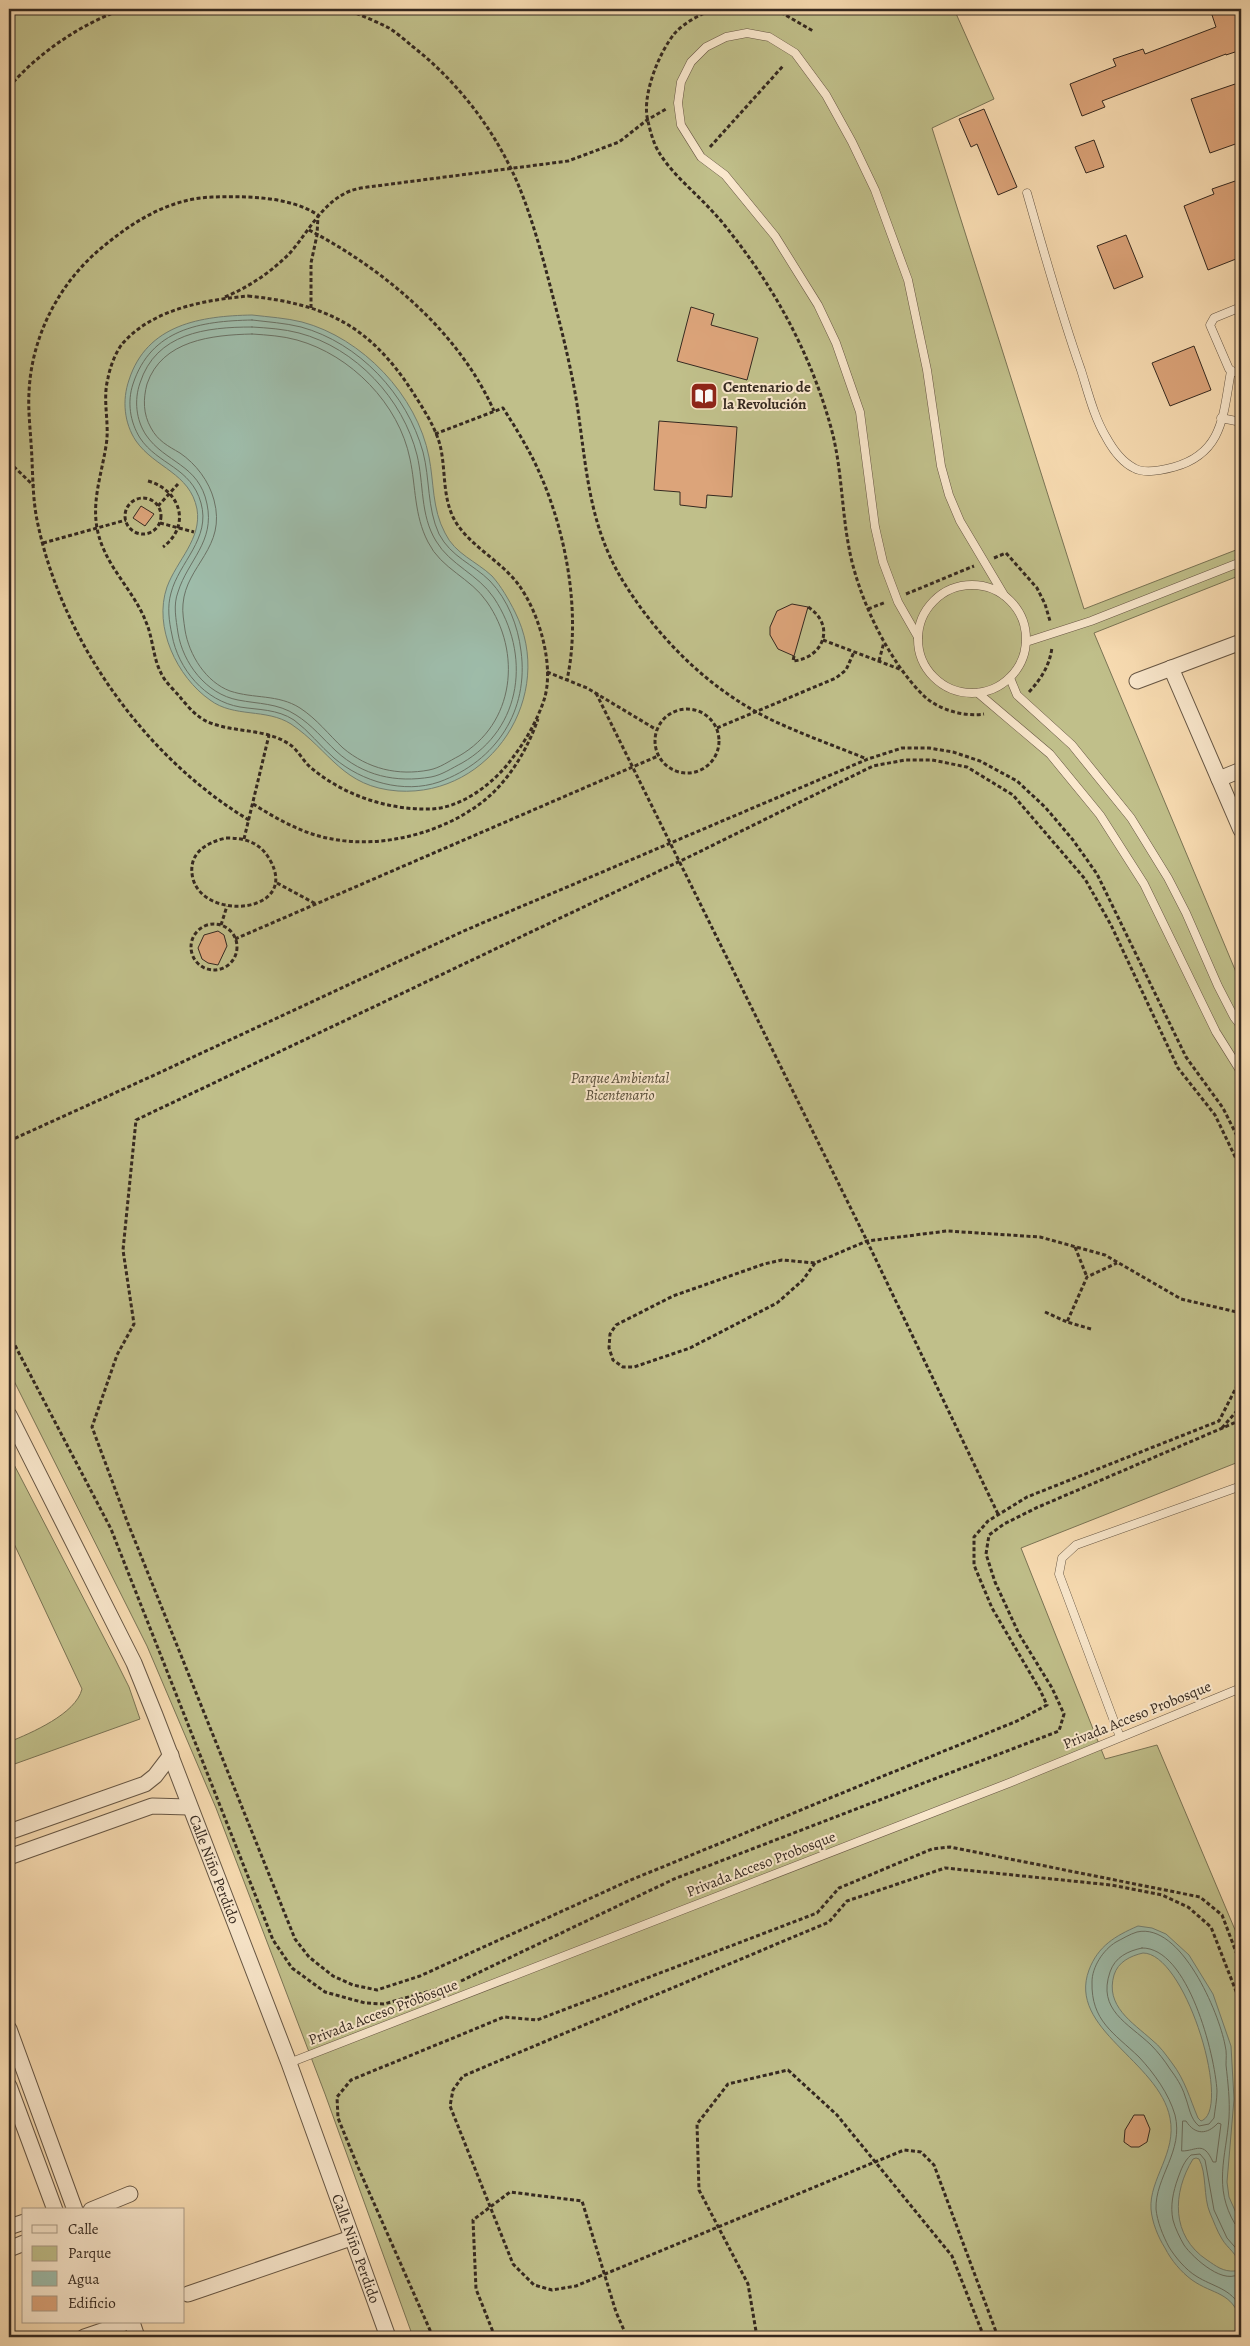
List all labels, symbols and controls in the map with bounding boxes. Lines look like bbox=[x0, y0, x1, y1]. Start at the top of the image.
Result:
place label: Centenario de la Revolución bbox=[723, 377, 811, 414]
library icon: Centenario de la Revolución bbox=[689, 381, 719, 411]
park label: Parque Ambiental Bicentenario bbox=[571, 1068, 670, 1105]
street label: Privada Acceso Probosque bbox=[1060, 1676, 1214, 1754]
street label: Calle Niño Perdido bbox=[184, 1812, 244, 1926]
street label: Privada Acceso Probosque bbox=[683, 1826, 839, 1902]
street label: Privada Acceso Probosque bbox=[305, 1974, 461, 2050]
street label: Calle Niño Perdido bbox=[327, 2191, 385, 2306]
legend bbox=[22, 2208, 185, 2324]
text: Calle bbox=[68, 2219, 99, 2239]
text: Parque bbox=[68, 2243, 111, 2263]
text: Agua bbox=[67, 2269, 99, 2289]
text: Edificio bbox=[68, 2293, 116, 2313]

